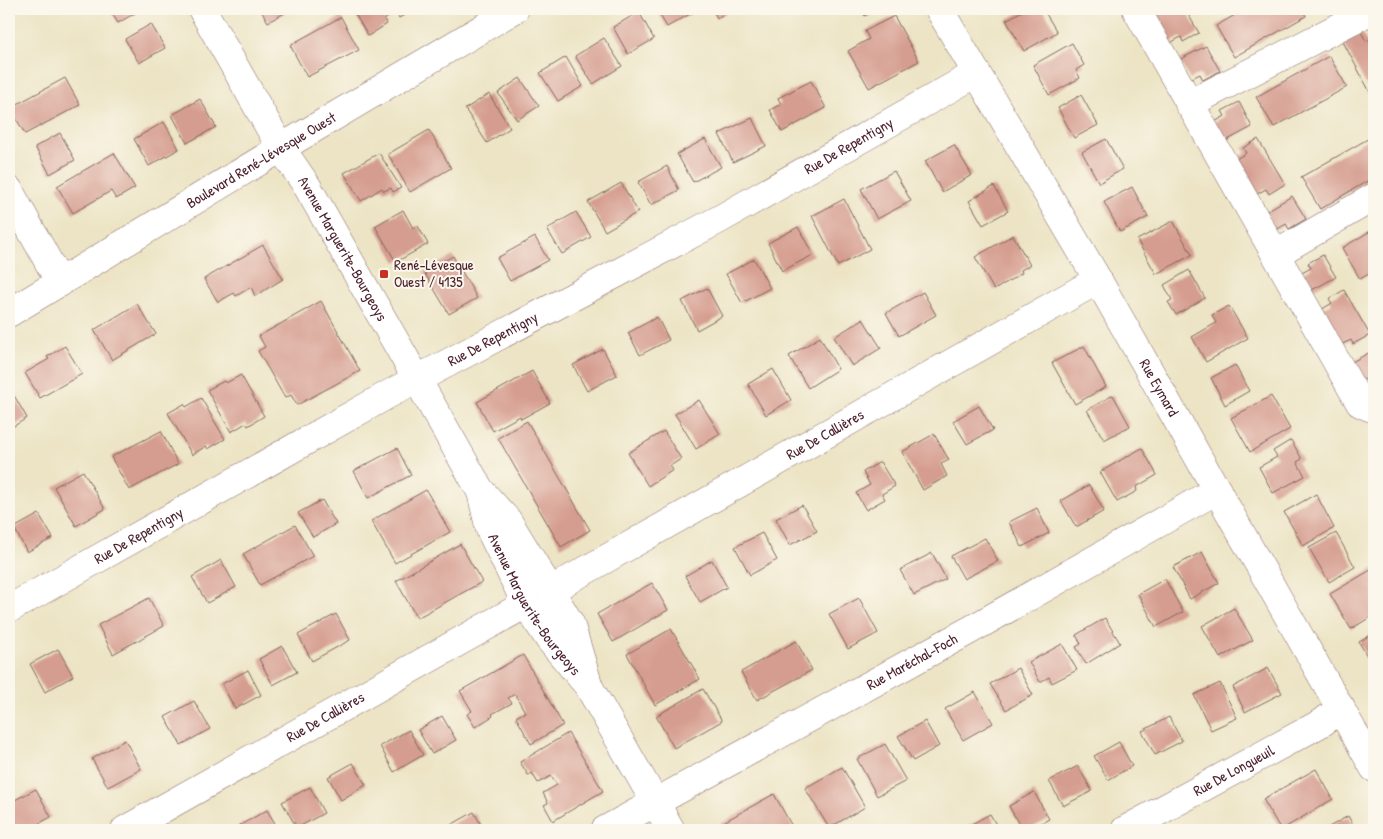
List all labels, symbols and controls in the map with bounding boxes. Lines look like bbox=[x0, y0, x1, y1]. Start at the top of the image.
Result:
street label: Boulevard René-Lévesque Ouest bbox=[182, 106, 341, 213]
street label: Rue De Repentigny bbox=[800, 112, 897, 179]
street label: Avenue Marguerite-Bourgeoys bbox=[293, 172, 393, 325]
place label: René-Lévesque Ouest / 4135 bbox=[394, 254, 474, 292]
marker: René-Lévesque Ouest / 4135 bbox=[378, 268, 390, 280]
street label: Rue De Repentigny bbox=[444, 306, 541, 371]
street label: Rue Eymard bbox=[1135, 355, 1184, 420]
street label: Rue De Callières bbox=[782, 404, 868, 465]
street label: Rue De Repentigny bbox=[90, 502, 187, 569]
street label: Avenue Marguerite-Bourgeoys bbox=[483, 530, 586, 680]
street label: Rue Maréchal-Foch bbox=[862, 628, 961, 695]
street label: Rue De Callières bbox=[282, 686, 368, 747]
street label: Rue De Longueuil bbox=[1189, 740, 1278, 801]

